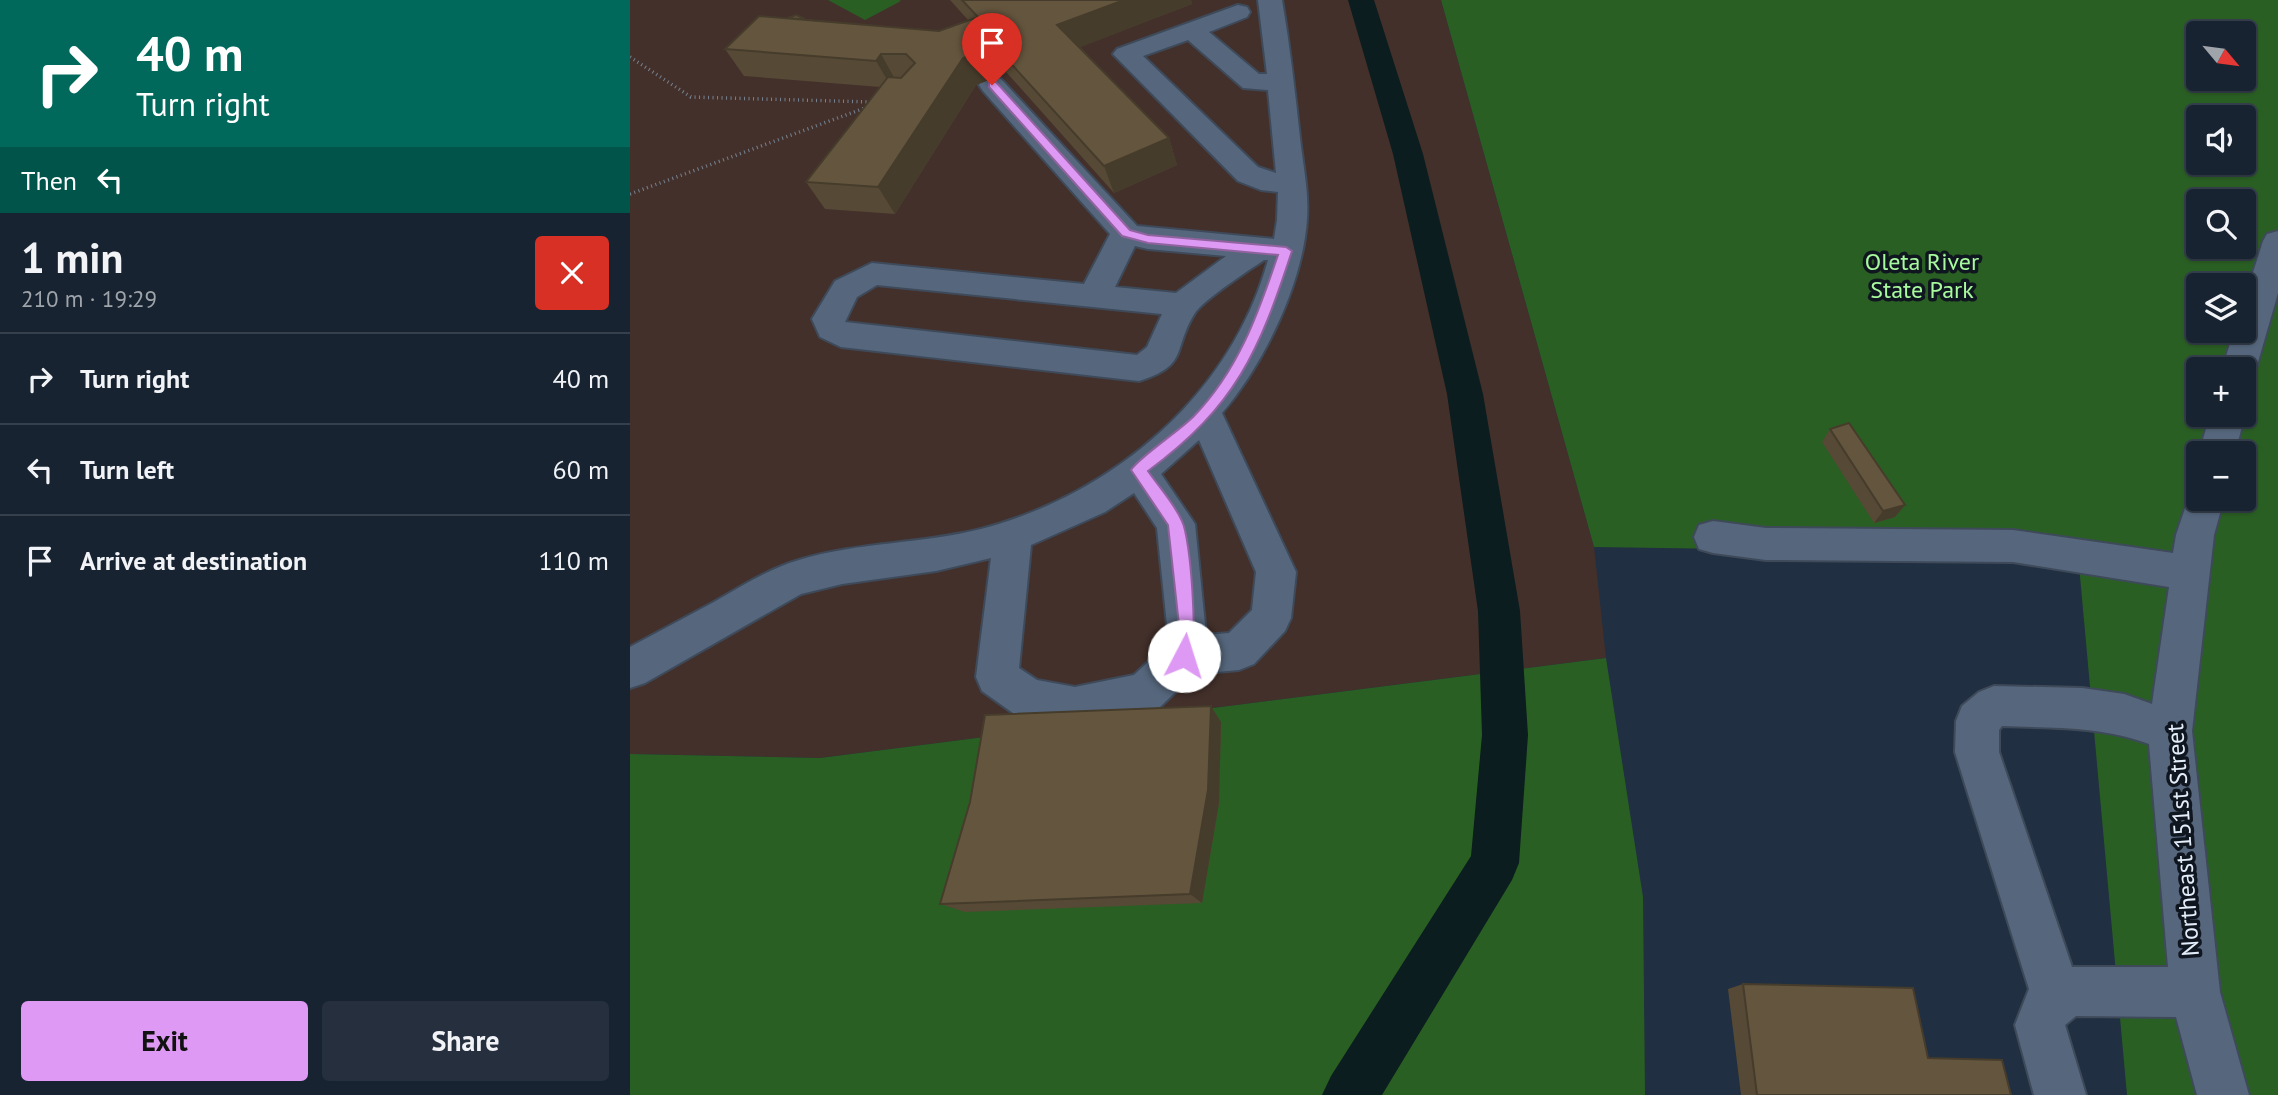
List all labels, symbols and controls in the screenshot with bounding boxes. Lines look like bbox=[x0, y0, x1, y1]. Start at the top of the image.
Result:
pin bbox=[962, 13, 1022, 85]
text: 40 m bbox=[136, 21, 243, 85]
north arrow bbox=[2186, 21, 2256, 91]
map controls bbox=[2186, 21, 2256, 511]
icon: arrive bbox=[973, 24, 1011, 62]
icon: right bbox=[21, 28, 112, 119]
text: Turn right bbox=[136, 83, 270, 125]
button: sound bbox=[2186, 105, 2256, 175]
icon: left bbox=[91, 161, 129, 199]
text: Then bbox=[21, 164, 77, 197]
button: search bbox=[2186, 189, 2256, 259]
text: 1 min bbox=[21, 230, 123, 285]
button: close bbox=[535, 236, 609, 310]
park label: Oleta River State Park bbox=[1865, 246, 1979, 305]
button: layers bbox=[2186, 273, 2256, 343]
text: 210 m · 19:29 bbox=[21, 284, 157, 313]
button: + bbox=[2186, 357, 2256, 427]
icon: right bbox=[21, 360, 59, 398]
text: Turn right bbox=[80, 362, 189, 395]
text: 40 m bbox=[553, 362, 609, 395]
button: − bbox=[2186, 441, 2256, 511]
icon: left bbox=[21, 451, 59, 489]
text: Turn left bbox=[80, 453, 174, 486]
text: 60 m bbox=[553, 453, 609, 486]
icon: arrive bbox=[21, 542, 59, 580]
text: Arrive at destination bbox=[80, 544, 307, 577]
text: 110 m bbox=[538, 544, 609, 577]
position arrow bbox=[1147, 619, 1221, 693]
street label: Northeast 151st Street bbox=[2159, 723, 2206, 957]
button: Exit bbox=[21, 1001, 308, 1081]
button: Share bbox=[322, 1001, 609, 1081]

